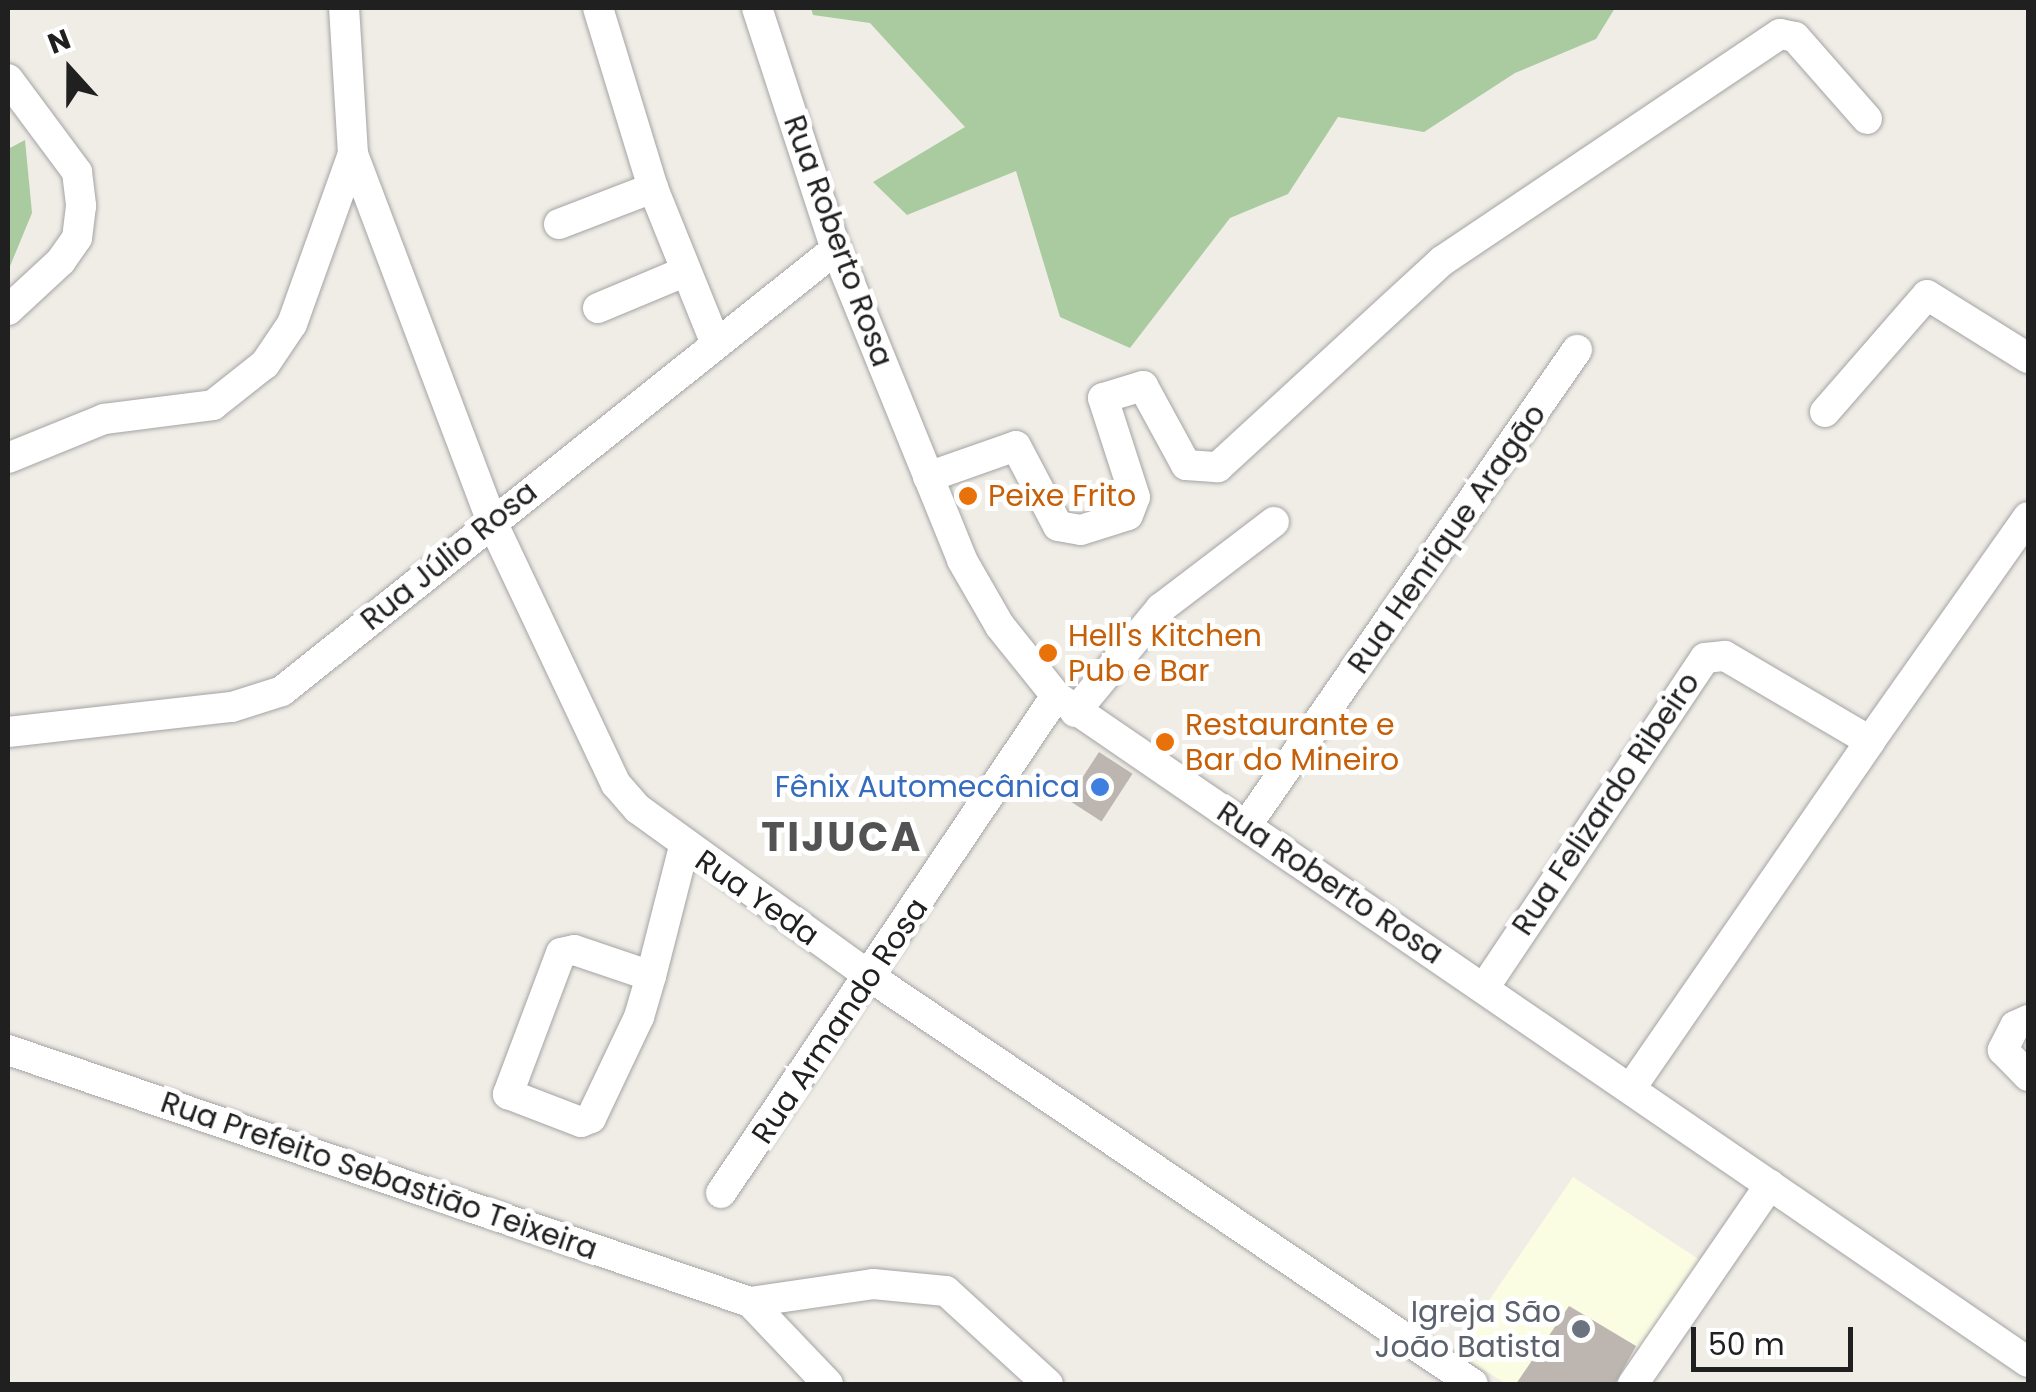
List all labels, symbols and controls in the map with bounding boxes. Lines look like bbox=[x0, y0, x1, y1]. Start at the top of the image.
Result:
north arrow bbox=[20, 20, 120, 120]
text: N bbox=[42, 20, 76, 64]
street label: Rua Roberto Rosa bbox=[776, 110, 900, 372]
street label: Rua Henrique Aragão bbox=[1340, 397, 1554, 681]
street label: Rua Júlio Rosa bbox=[354, 474, 544, 638]
place label: Peixe Frito bbox=[988, 478, 1136, 514]
marker: Peixe Frito bbox=[957, 485, 979, 507]
place label: Hell's Kitchen Pub e Bar bbox=[1068, 618, 1262, 688]
marker: Hell's Kitchen Pub e Bar bbox=[1037, 642, 1059, 664]
street label: Rua Felizardo Ribeiro bbox=[1505, 666, 1707, 942]
place label: Restaurante e Bar do Mineiro bbox=[1185, 707, 1399, 778]
marker: Restaurante e Bar do Mineiro bbox=[1154, 731, 1176, 753]
place label: Fênix Automecânica bbox=[775, 769, 1080, 805]
marker: Fênix Automecânica bbox=[1089, 776, 1111, 798]
street label: Rua Roberto Rosa bbox=[1210, 794, 1450, 972]
district label: TIJUCA bbox=[761, 813, 923, 861]
street label: Rua Yeda bbox=[688, 842, 826, 954]
street label: Rua Armando Rosa bbox=[744, 891, 936, 1151]
street label: Rua Prefeito Sebastião Teixeira bbox=[156, 1084, 602, 1268]
place label: Igreja São João Batista bbox=[1375, 1294, 1561, 1364]
scale bar bbox=[1696, 1307, 1858, 1369]
marker: Igreja São João Batista bbox=[1570, 1318, 1592, 1340]
text: 50 m bbox=[1708, 1323, 1785, 1366]

